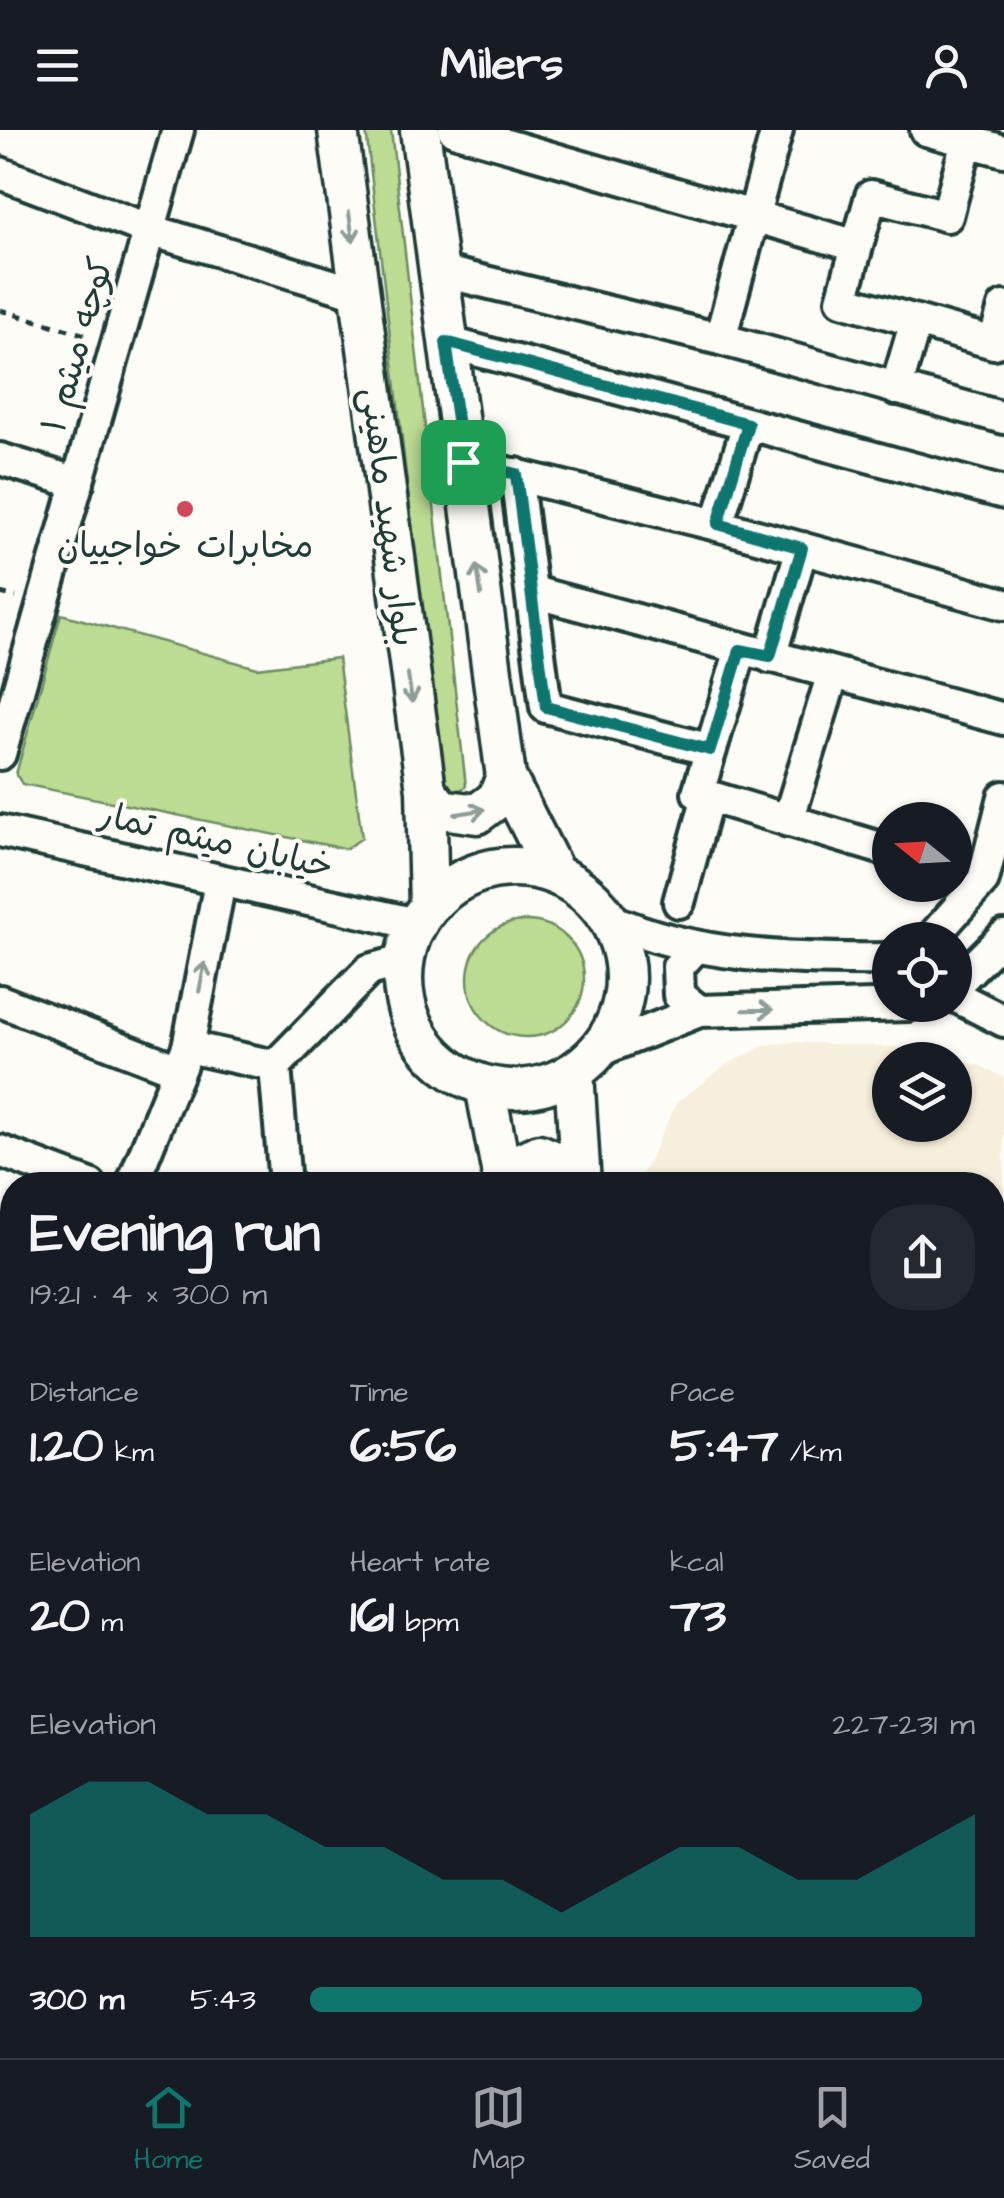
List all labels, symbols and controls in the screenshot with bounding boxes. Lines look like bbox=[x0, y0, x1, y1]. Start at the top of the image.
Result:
text: Milers bbox=[441, 34, 563, 96]
icon: menu bbox=[30, 38, 85, 93]
icon: person bbox=[919, 38, 974, 93]
one-way arrow bbox=[343, 210, 361, 242]
street label: کوچه میثم ۱ bbox=[30, 252, 127, 439]
street label: بلوار شهید ماهینی bbox=[348, 385, 428, 649]
pin bbox=[421, 420, 506, 505]
icon: arrive bbox=[436, 435, 491, 490]
marker: مخابرات خواجییان bbox=[174, 498, 196, 520]
place label: مخابرات خواجییان bbox=[57, 522, 313, 571]
one-way arrow bbox=[469, 564, 488, 597]
one-way arrow bbox=[401, 671, 419, 704]
street label: خیابان میثم تمار bbox=[93, 790, 338, 893]
one-way arrow bbox=[454, 802, 486, 820]
north arrow bbox=[872, 802, 972, 902]
map controls bbox=[872, 802, 972, 1142]
button: locate bbox=[872, 922, 972, 1022]
one-way arrow bbox=[194, 962, 213, 994]
one-way arrow bbox=[741, 1000, 773, 1019]
button: layers bbox=[872, 1042, 972, 1142]
text: Evening run bbox=[30, 1196, 320, 1272]
button: share bbox=[870, 1205, 975, 1310]
text: 19:21 · 4 × 300 m bbox=[30, 1272, 267, 1317]
text: Distance bbox=[30, 1373, 139, 1412]
text: Time bbox=[350, 1373, 409, 1412]
text: Pace bbox=[670, 1373, 735, 1412]
text: 1.20 bbox=[30, 1412, 104, 1481]
text: 6:56 bbox=[350, 1412, 456, 1481]
text: 5:47 bbox=[670, 1412, 779, 1481]
text: km bbox=[104, 1433, 154, 1472]
text: /km bbox=[779, 1433, 842, 1472]
text: Elevation bbox=[30, 1543, 140, 1582]
text: Heart rate bbox=[350, 1543, 491, 1582]
text: kcal bbox=[670, 1543, 724, 1582]
text: 20 bbox=[30, 1582, 90, 1651]
text: 161 bbox=[350, 1582, 394, 1651]
text: 73 bbox=[670, 1582, 726, 1651]
text: m bbox=[90, 1603, 123, 1642]
text: bpm bbox=[394, 1603, 458, 1642]
text: Elevation bbox=[30, 1702, 156, 1747]
text: 227–231 m bbox=[832, 1702, 975, 1747]
text: 300 m bbox=[30, 1977, 124, 2022]
text: 5:43 bbox=[190, 1977, 256, 2022]
tab: Home bbox=[134, 2080, 204, 2179]
tab: Map bbox=[471, 2080, 526, 2179]
tab: Saved bbox=[794, 2080, 870, 2179]

